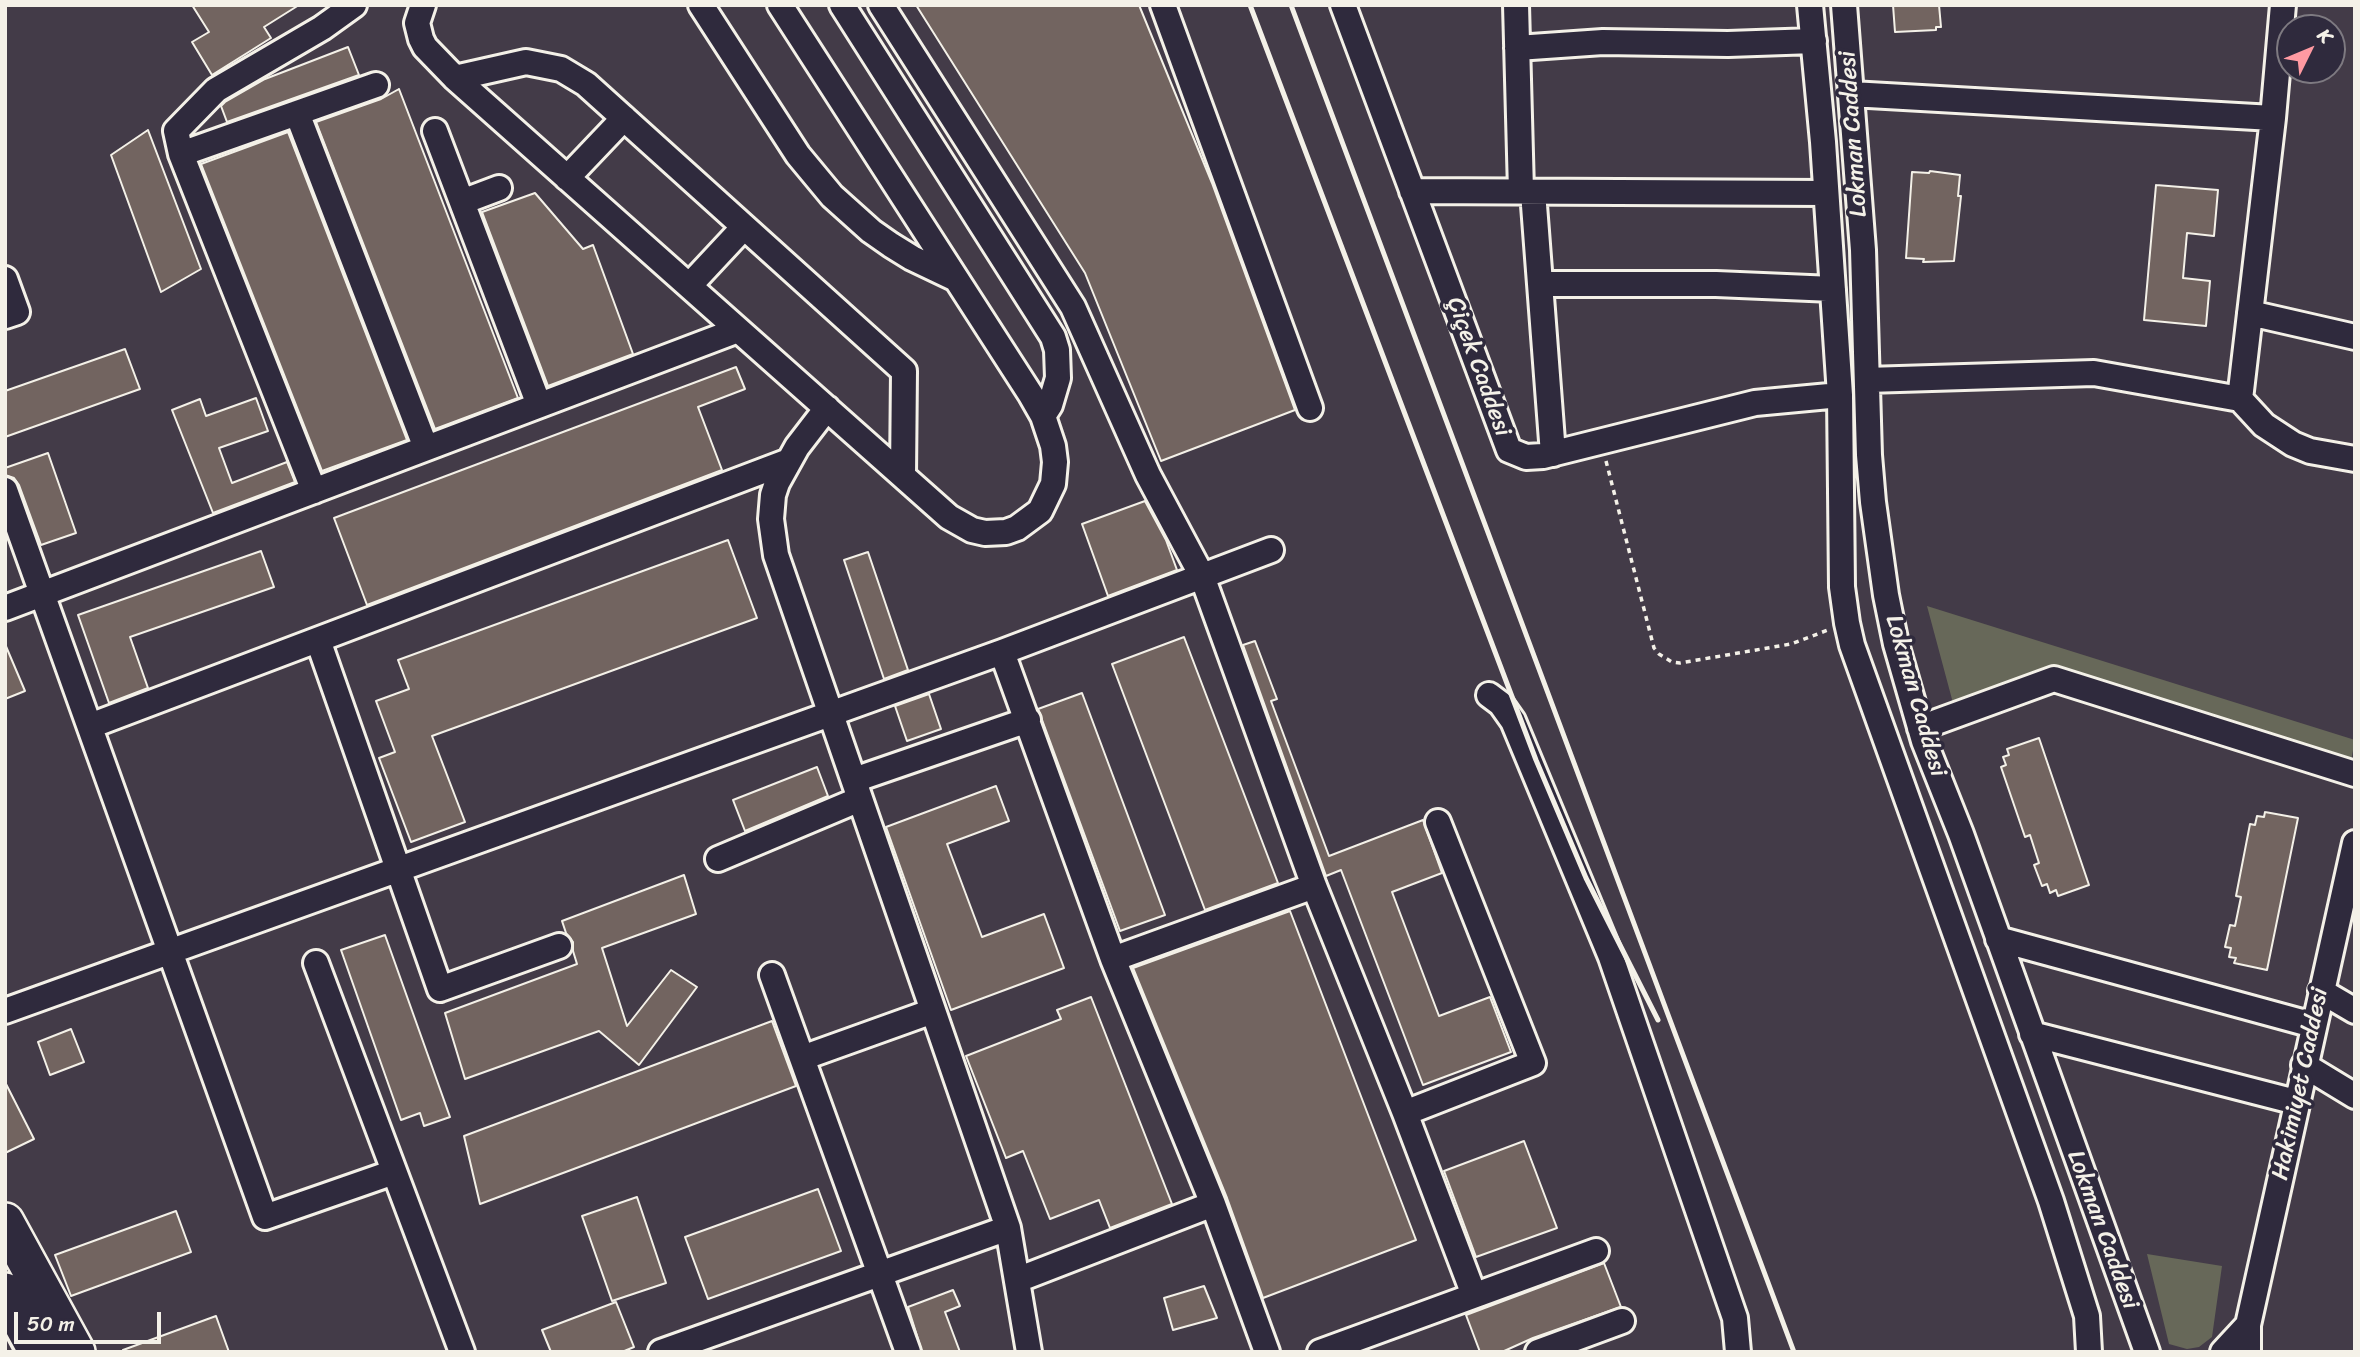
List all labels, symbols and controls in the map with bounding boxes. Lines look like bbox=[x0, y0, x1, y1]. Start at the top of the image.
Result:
north arrow bbox=[2276, 14, 2346, 84]
text: K bbox=[2309, 20, 2341, 51]
street label: Lokman Caddesi bbox=[1834, 50, 1874, 218]
street label: Çiçek Caddesi bbox=[1439, 293, 1517, 441]
street label: Lokman Caddesi bbox=[1878, 612, 1952, 780]
street label: Hakimiyet Caddesi bbox=[2267, 985, 2335, 1183]
street label: Lokman Caddesi bbox=[2060, 1147, 2144, 1313]
scale bar bbox=[18, 1298, 164, 1342]
text: 50 m bbox=[27, 1305, 75, 1343]

